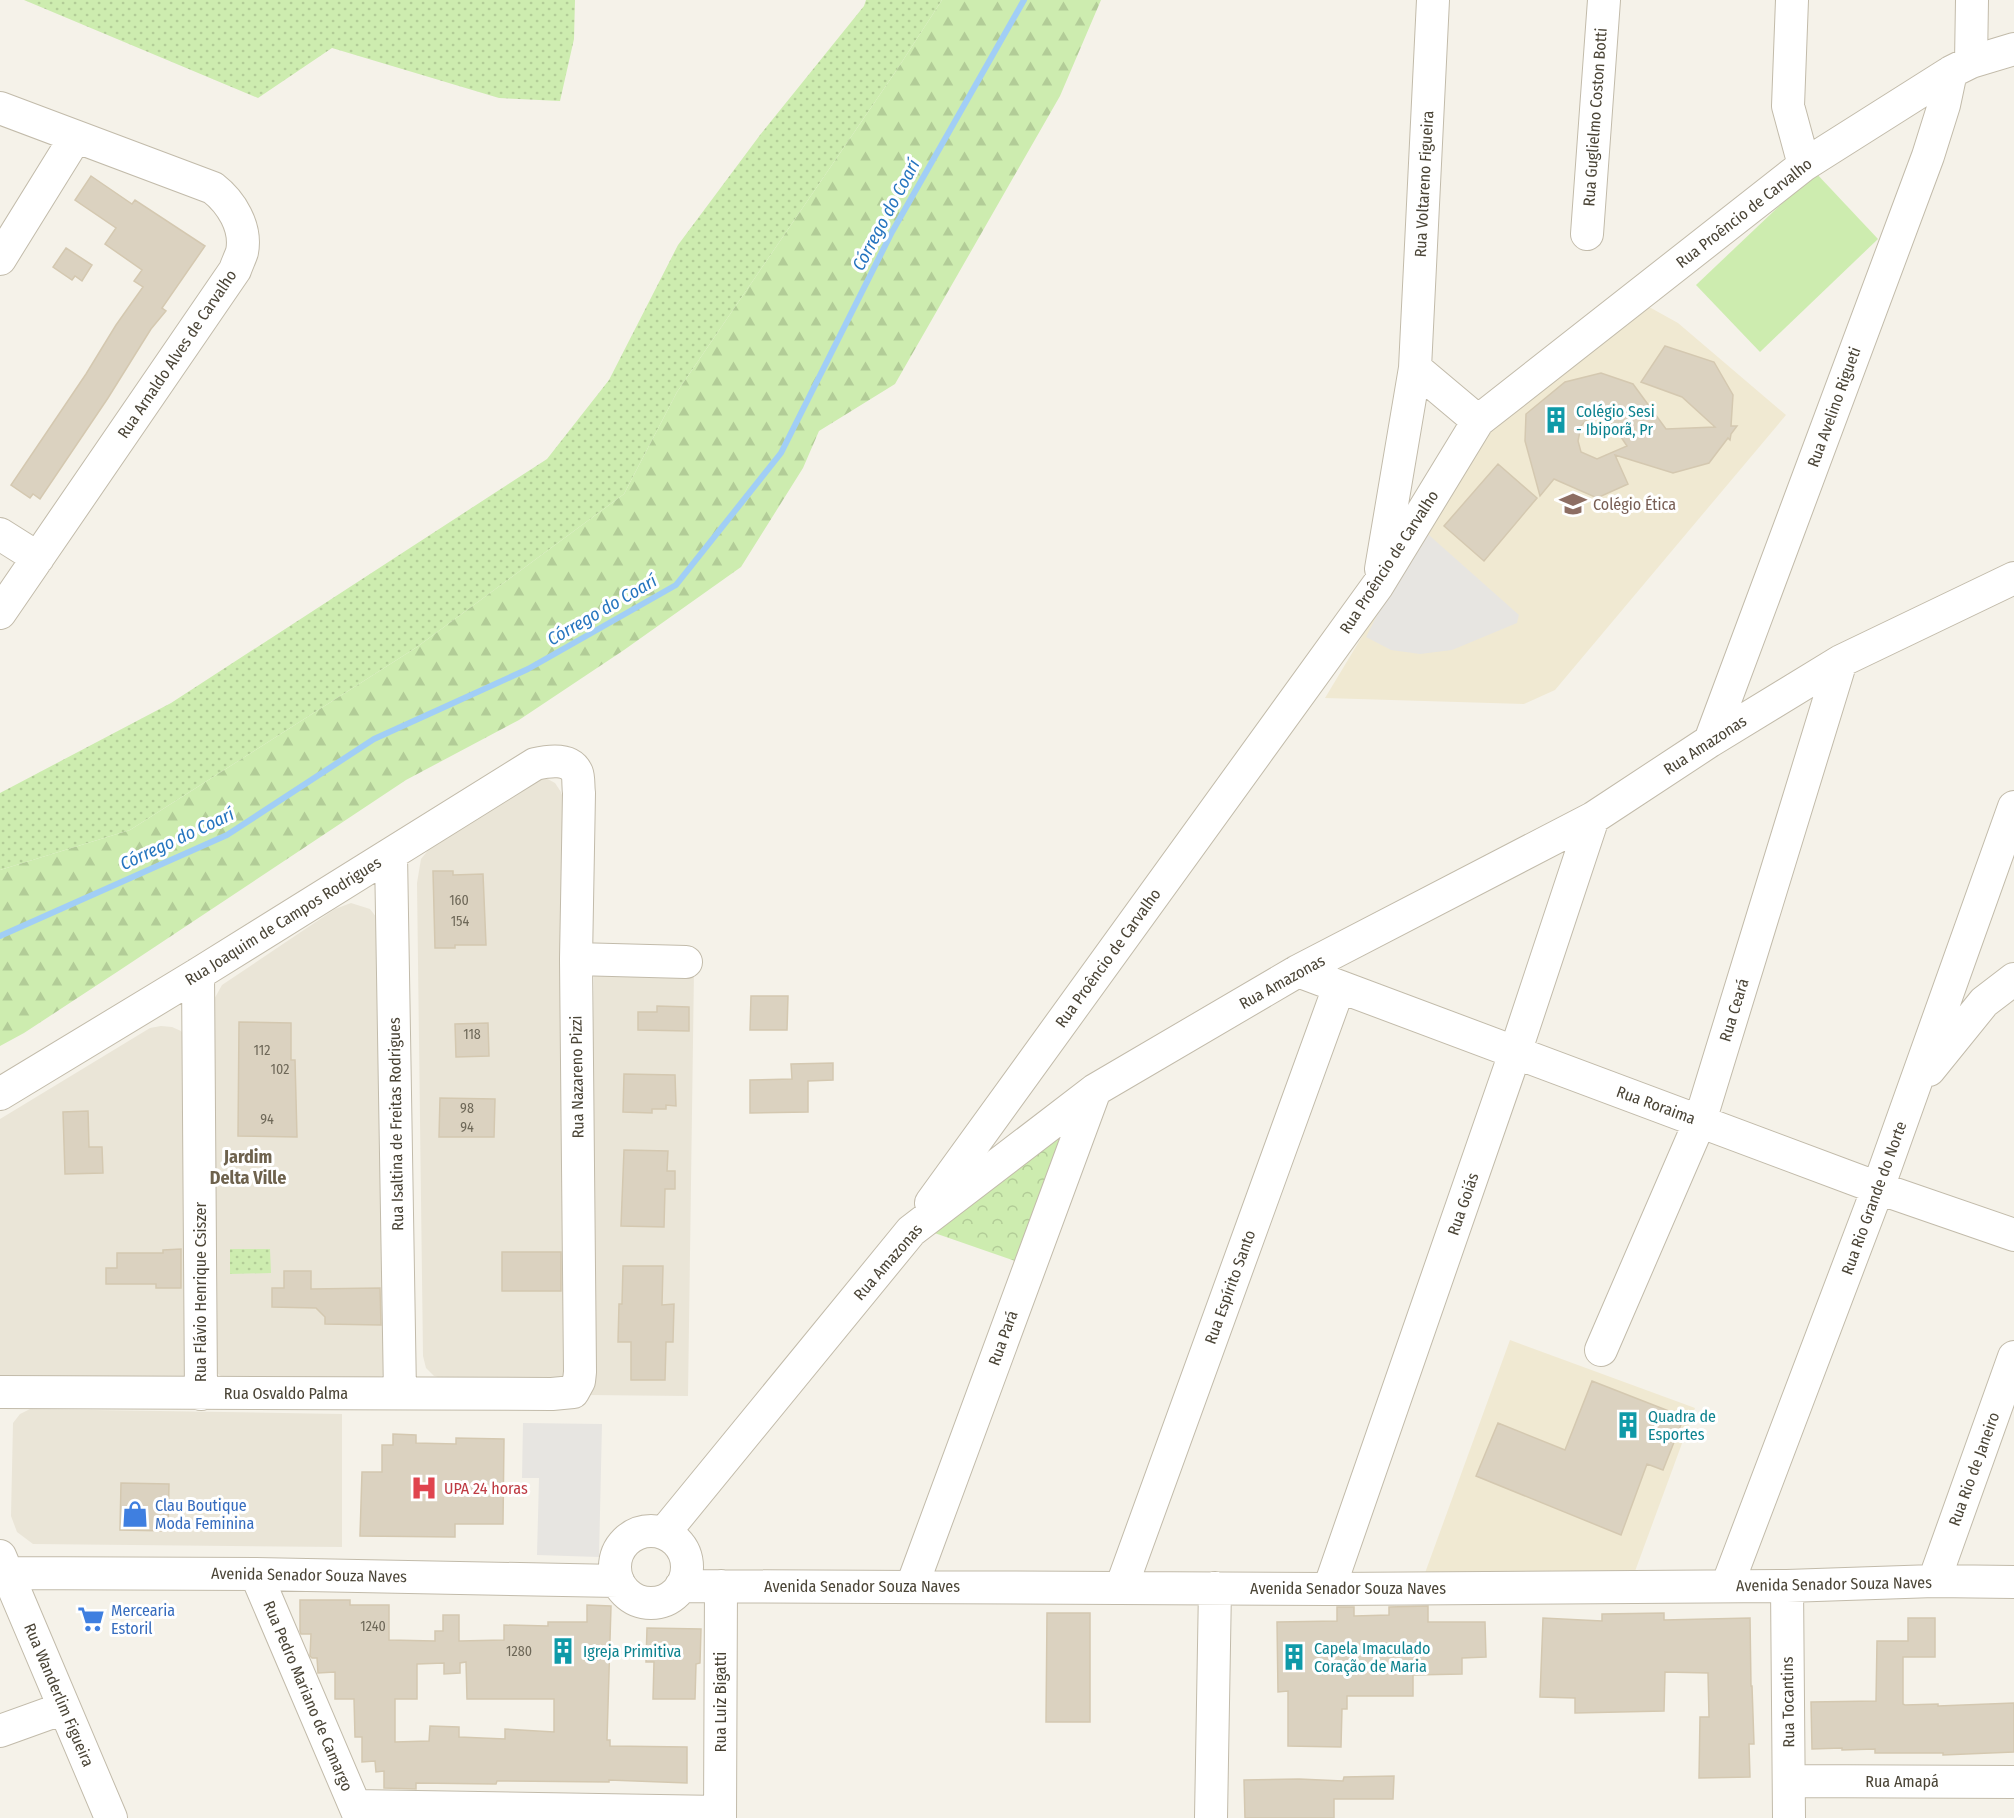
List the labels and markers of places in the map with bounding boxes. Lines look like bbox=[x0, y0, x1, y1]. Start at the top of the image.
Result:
place label: Colégio Sesi - Ibiporã, Pr bbox=[1576, 402, 1655, 439]
building icon: Colégio Sesi - Ibiporã, Pr bbox=[1541, 405, 1571, 435]
school or university icon: Colégio Ética bbox=[1558, 489, 1588, 519]
place label: Colégio Ética bbox=[1593, 495, 1676, 514]
place label: Quadra de Esportes bbox=[1648, 1407, 1716, 1444]
building icon: Quadra de Esportes bbox=[1613, 1410, 1643, 1440]
hospital icon: UPA 24 horas bbox=[409, 1473, 439, 1503]
place label: UPA 24 horas bbox=[444, 1479, 528, 1498]
place label: Clau Boutique Moda Feminina bbox=[155, 1496, 255, 1533]
shop icon: Clau Boutique Moda Feminina bbox=[120, 1499, 150, 1529]
place label: Mercearia Estoril bbox=[111, 1601, 175, 1638]
supermarket icon: Mercearia Estoril bbox=[76, 1604, 106, 1634]
building icon: Igreja Primitiva bbox=[548, 1636, 578, 1666]
place label: Capela Imaculado Coração de Maria bbox=[1314, 1639, 1430, 1676]
place label: Igreja Primitiva bbox=[583, 1642, 682, 1661]
building icon: Capela Imaculado Coração de Maria bbox=[1279, 1642, 1309, 1672]

